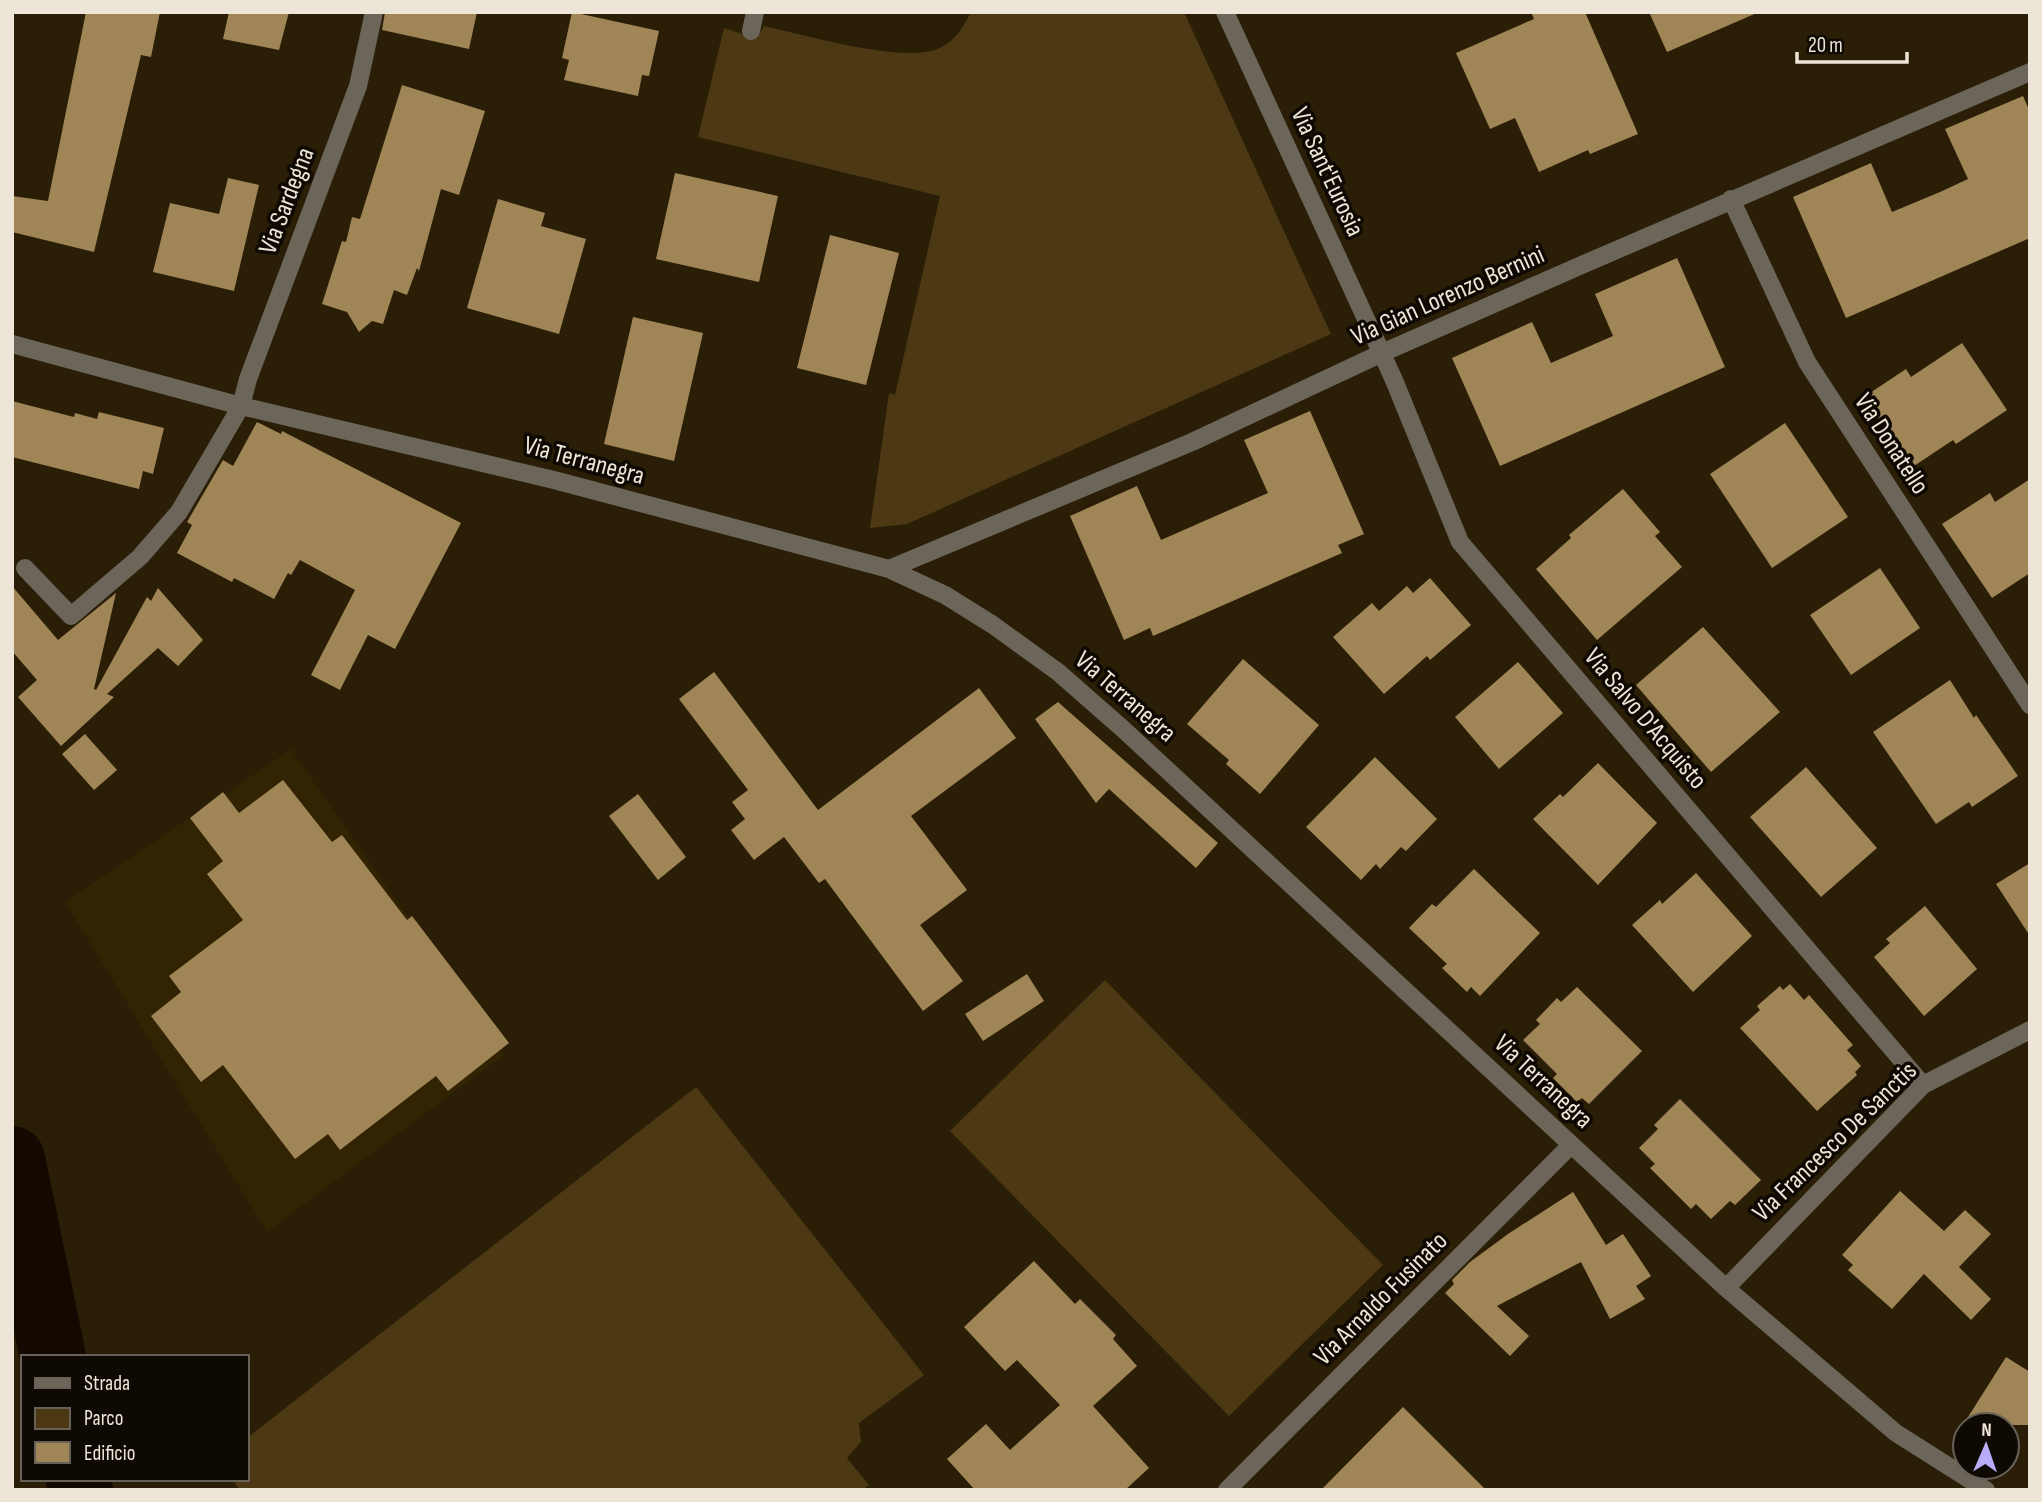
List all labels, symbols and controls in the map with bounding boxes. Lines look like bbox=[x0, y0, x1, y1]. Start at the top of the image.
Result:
scale bar bbox=[1797, 21, 1907, 65]
text: 20 m bbox=[1808, 33, 1843, 58]
street label: Via Sant'Eurosia bbox=[1284, 103, 1370, 241]
street label: Via Sardegna bbox=[253, 143, 321, 259]
street label: Via Gian Lorenzo Bernini bbox=[1347, 240, 1549, 352]
street label: Via Donatello bbox=[1847, 388, 1935, 500]
street label: Via Terranegra bbox=[520, 430, 648, 492]
street label: Via Salvo D'Acquisto bbox=[1577, 642, 1713, 796]
street label: Via Terranegra bbox=[1068, 645, 1182, 749]
street label: Via Terranegra bbox=[1487, 1029, 1599, 1135]
street label: Via Francesco De Sanctis bbox=[1747, 1056, 1923, 1228]
street label: Via Arnaldo Fusinato bbox=[1308, 1226, 1454, 1372]
legend bbox=[21, 1355, 248, 1481]
text: Strada bbox=[84, 1371, 130, 1396]
text: Parco bbox=[84, 1406, 123, 1431]
north arrow bbox=[1951, 1411, 2021, 1481]
text: N bbox=[1981, 1419, 1992, 1442]
text: Edificio bbox=[84, 1441, 135, 1466]

